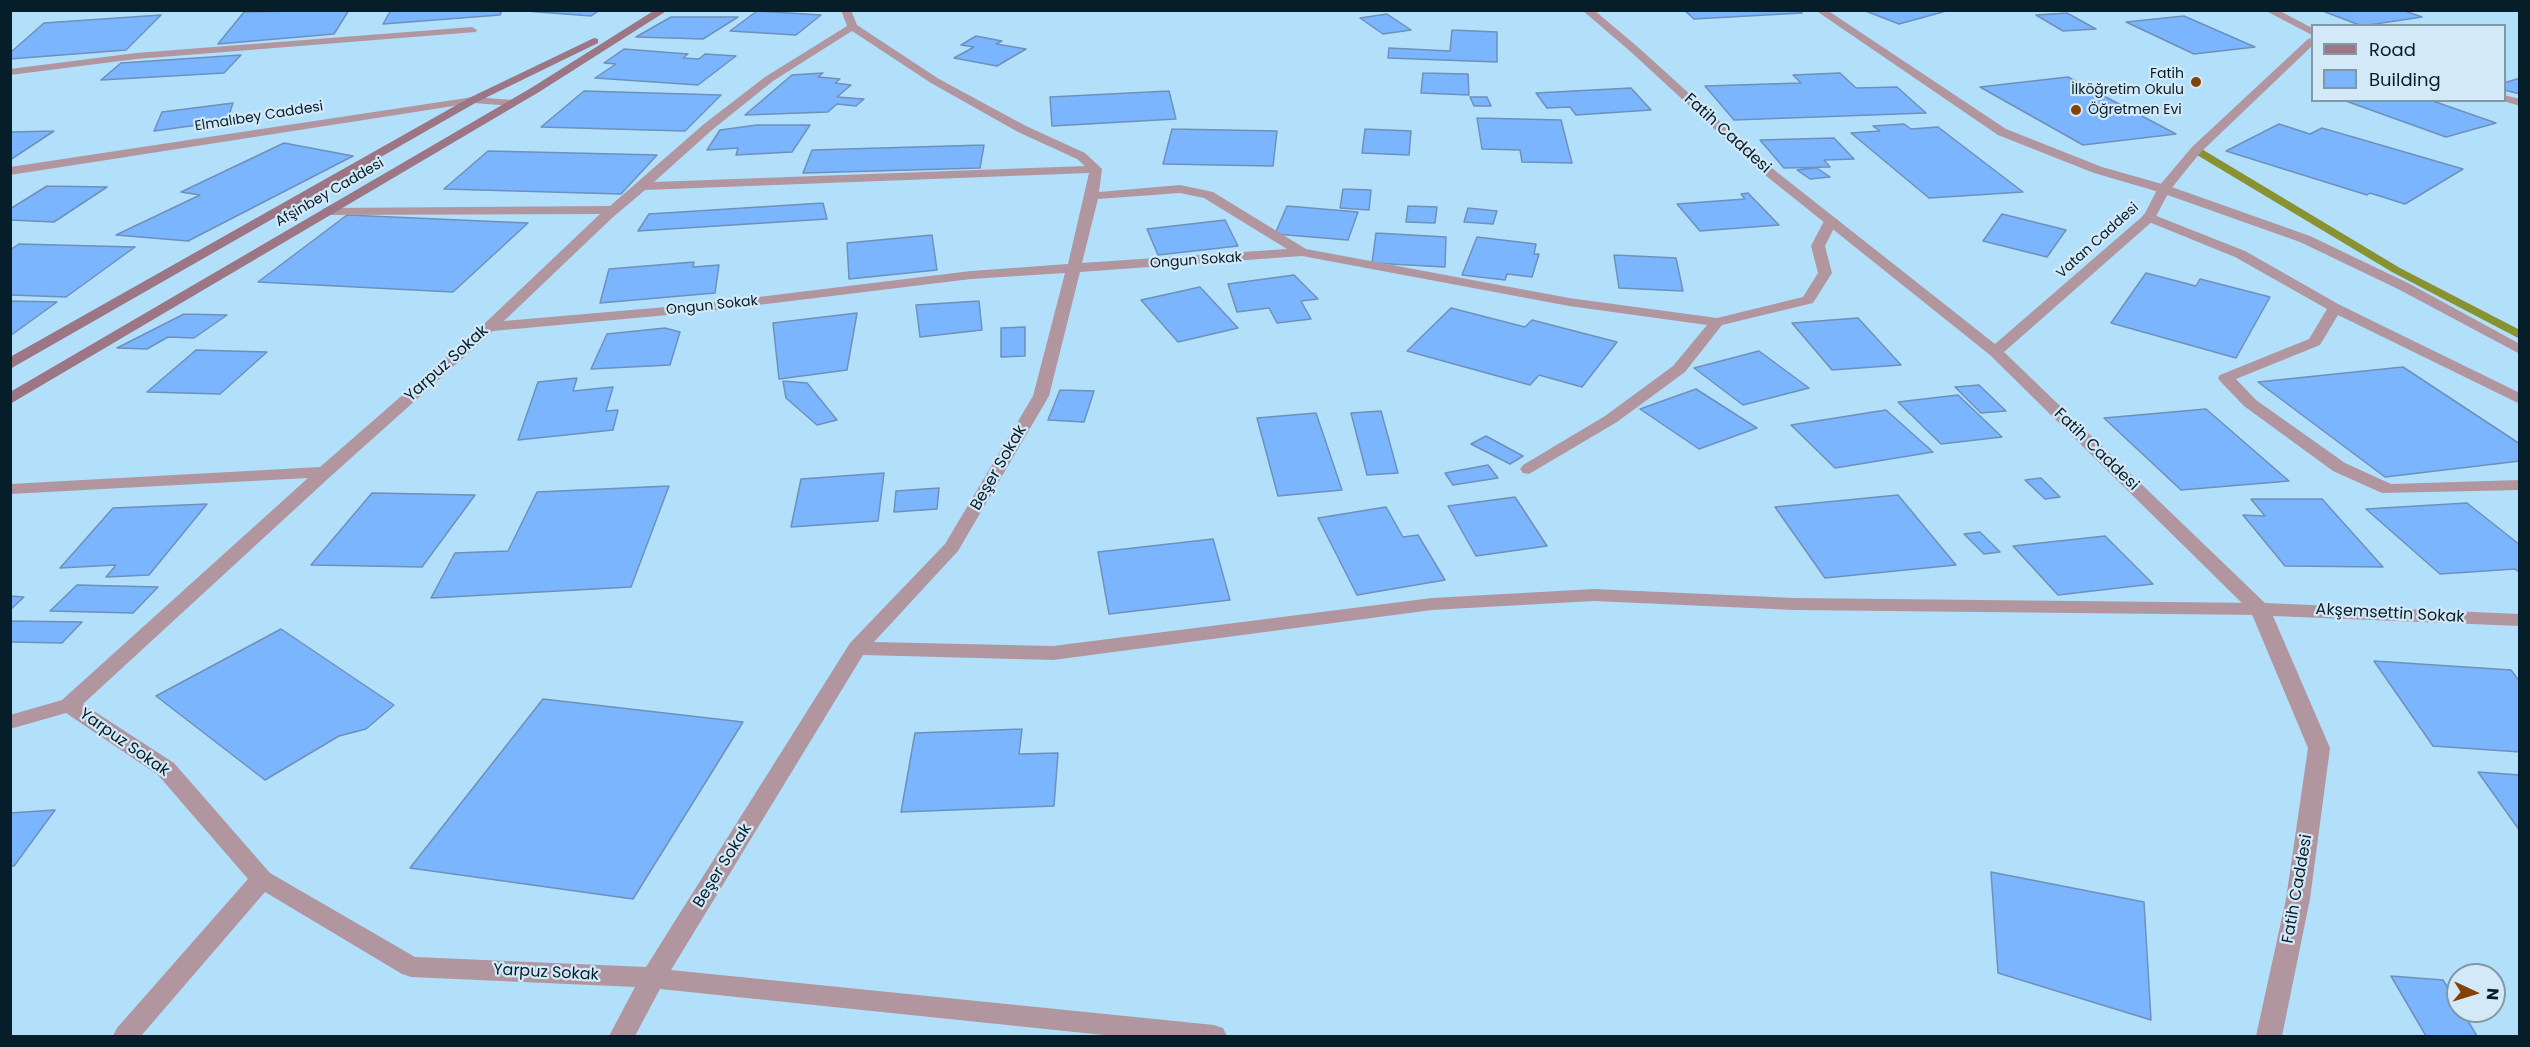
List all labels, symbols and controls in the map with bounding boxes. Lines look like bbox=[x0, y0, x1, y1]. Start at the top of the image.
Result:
legend bbox=[2311, 24, 2506, 102]
text: Road bbox=[2369, 37, 2416, 62]
place label: Fatih İlköğretim Okulu bbox=[2071, 66, 2184, 98]
text: Building bbox=[2369, 67, 2441, 92]
marker: Fatih İlköğretim Okulu bbox=[2189, 75, 2203, 89]
street label: Fatih Caddesi bbox=[1680, 90, 1774, 178]
street label: Elmalıbey Caddesi bbox=[194, 99, 324, 135]
place label: Öğretmen Evi bbox=[2088, 102, 2182, 118]
marker: Öğretmen Evi bbox=[2069, 103, 2083, 117]
street label: Afşinbey Caddesi bbox=[273, 155, 387, 231]
street label: Vatan Caddesi bbox=[2053, 200, 2143, 282]
street label: Ongun Sokak bbox=[1149, 249, 1243, 273]
street label: Ongun Sokak bbox=[665, 293, 759, 319]
street label: Yarpuz Sokak bbox=[401, 322, 493, 406]
street label: Fatih Caddesi bbox=[2050, 405, 2142, 495]
street label: Beşer Sokak bbox=[967, 422, 1031, 514]
street label: Akşemsettin Sokak bbox=[2315, 601, 2465, 627]
street label: Yarpuz Sokak bbox=[75, 705, 173, 781]
street label: Beşer Sokak bbox=[690, 821, 756, 911]
street label: Fatih Caddesi bbox=[2279, 833, 2317, 945]
street label: Yarpuz Sokak bbox=[493, 961, 599, 985]
north arrow bbox=[2446, 963, 2506, 1023]
text: N bbox=[2481, 987, 2504, 1001]

